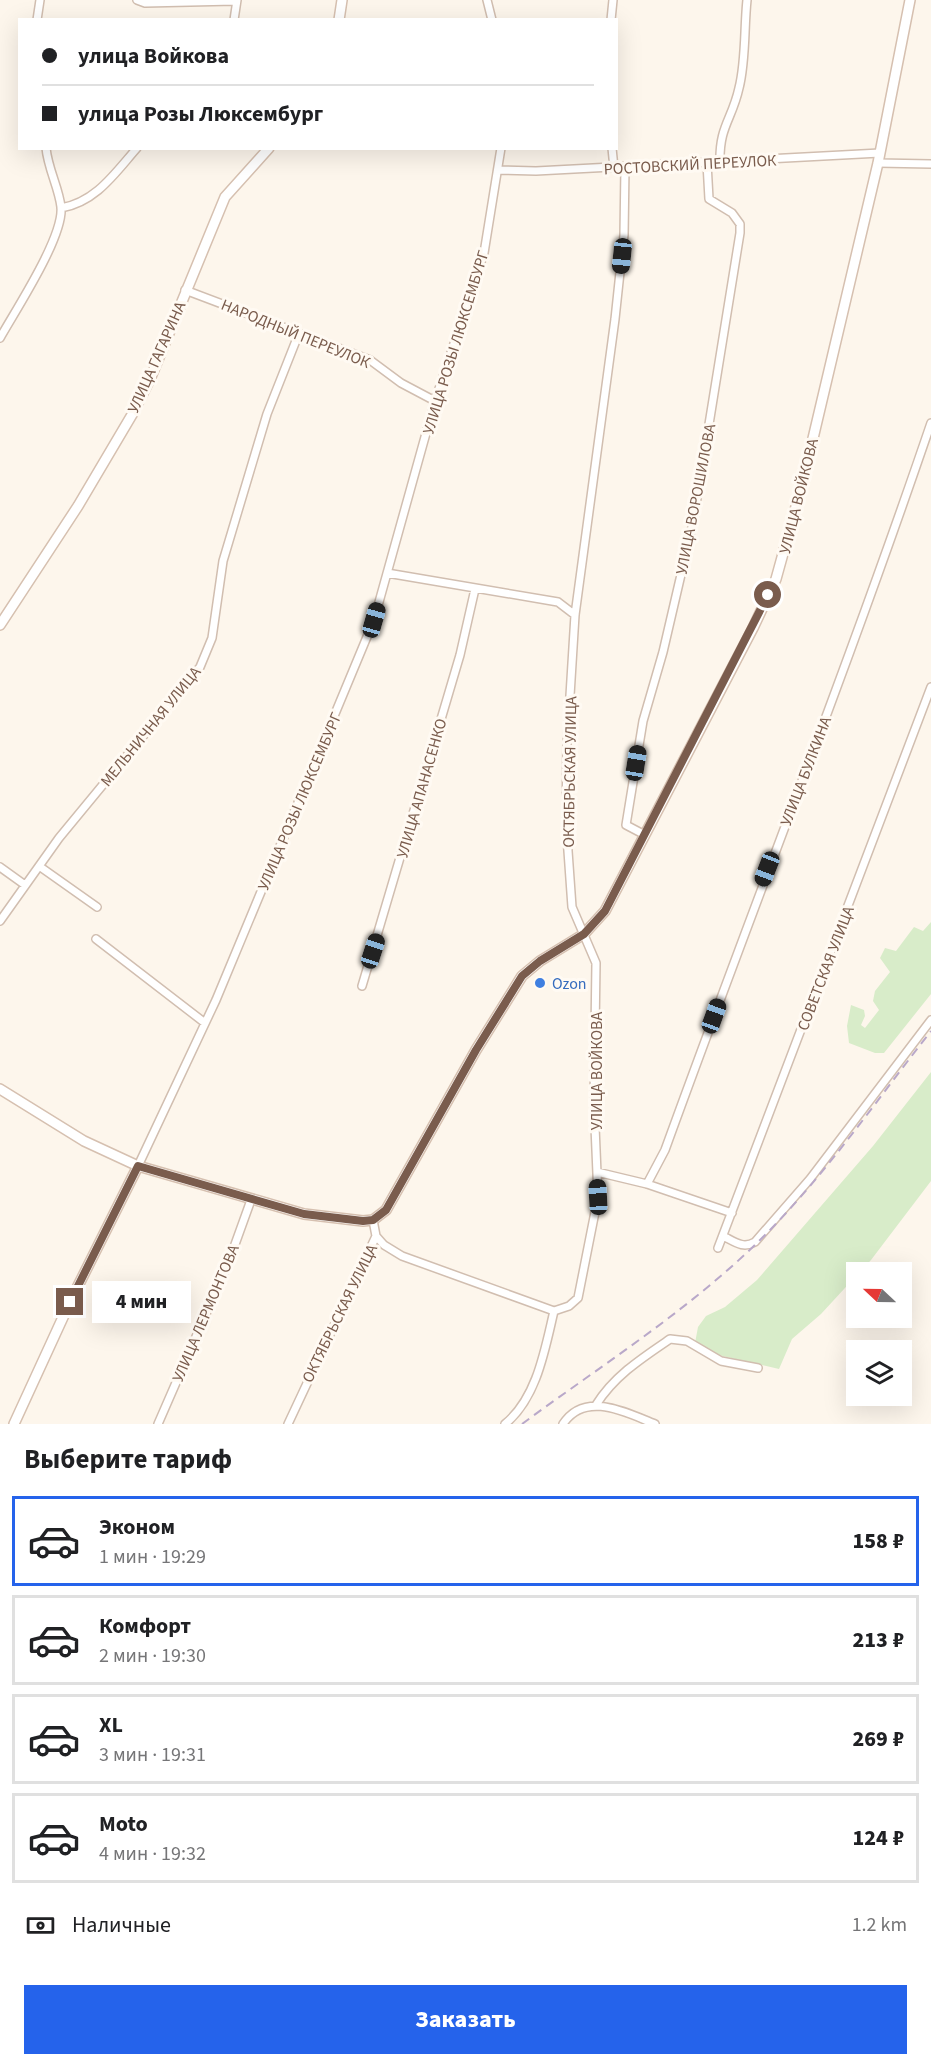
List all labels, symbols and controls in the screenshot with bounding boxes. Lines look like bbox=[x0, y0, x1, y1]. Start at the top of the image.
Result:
text: улица Войкова bbox=[78, 40, 229, 72]
text: улица Розы Люксембург bbox=[78, 98, 323, 130]
street label: РОСТОВСКИЙ ПЕРЕУЛОК bbox=[603, 149, 778, 181]
car bbox=[611, 237, 633, 275]
street label: УЛИЦА РОЗЫ ЛЮКСЕМБУРГ bbox=[417, 248, 494, 437]
street label: НАРОДНЫЙ ПЕРЕУЛОК bbox=[218, 294, 374, 374]
street label: УЛИЦА ГАГАРИНА bbox=[122, 298, 192, 417]
street label: УЛИЦА ВОРОШИЛОВА bbox=[671, 422, 721, 576]
street label: УЛИЦА ВОЙКОВА bbox=[774, 436, 824, 556]
route start bbox=[754, 581, 781, 608]
car bbox=[360, 600, 388, 640]
street label: МЕЛЬНИЧНАЯ УЛИЦА bbox=[96, 662, 206, 791]
street label: ОКТЯБРЬСКАЯ УЛИЦА bbox=[558, 696, 582, 848]
street label: УЛИЦА РОЗЫ ЛЮКСЕМБУРГ bbox=[252, 709, 347, 894]
street label: УЛИЦА БУЛКИНА bbox=[775, 713, 837, 829]
street label: УЛИЦА АПАНАСЕНКО bbox=[391, 716, 452, 861]
car bbox=[624, 744, 648, 782]
car bbox=[752, 849, 782, 889]
street label: СОВЕТСКАЯ УЛИЦА bbox=[792, 903, 860, 1034]
car bbox=[359, 931, 387, 971]
place label: Ozon bbox=[552, 973, 587, 995]
marker: Ozon bbox=[533, 976, 547, 990]
car bbox=[699, 996, 729, 1036]
street label: УЛИЦА ВОЙКОВА bbox=[586, 1012, 608, 1130]
car bbox=[588, 1179, 608, 1215]
street label: ОКТЯБРЬСКАЯ УЛИЦА bbox=[297, 1240, 383, 1386]
street label: УЛИЦА ЛЕРМОНТОВА bbox=[167, 1241, 245, 1385]
north arrow bbox=[846, 1262, 912, 1328]
map controls bbox=[846, 1262, 912, 1406]
callout: 4 мин bbox=[91, 1281, 190, 1323]
route end bbox=[56, 1288, 83, 1315]
text: 4 мин bbox=[116, 1288, 167, 1316]
button: layers bbox=[846, 1340, 912, 1406]
text: Выберите тариф bbox=[24, 1440, 232, 1479]
text: Эконом bbox=[99, 1511, 175, 1543]
icon: car bbox=[27, 1514, 81, 1568]
text: 158 ₽ bbox=[853, 1525, 904, 1557]
text: 1 мин · 19:29 bbox=[99, 1543, 206, 1571]
text: Комфорт bbox=[99, 1610, 191, 1642]
icon: car bbox=[27, 1613, 81, 1667]
text: 213 ₽ bbox=[853, 1624, 904, 1656]
text: 2 мин · 19:30 bbox=[99, 1642, 206, 1670]
text: XL bbox=[99, 1709, 123, 1741]
icon: car bbox=[27, 1712, 81, 1766]
text: 269 ₽ bbox=[853, 1723, 904, 1755]
text: 3 мин · 19:31 bbox=[99, 1741, 206, 1769]
text: Moto bbox=[99, 1808, 148, 1840]
icon: car bbox=[27, 1811, 81, 1865]
text: 124 ₽ bbox=[853, 1822, 904, 1854]
text: 4 мин · 19:32 bbox=[99, 1840, 206, 1868]
icon: cash bbox=[24, 1909, 57, 1942]
text: Наличные bbox=[72, 1909, 171, 1941]
text: 1.2 km bbox=[852, 1911, 907, 1939]
button: Заказать bbox=[24, 1985, 907, 2054]

